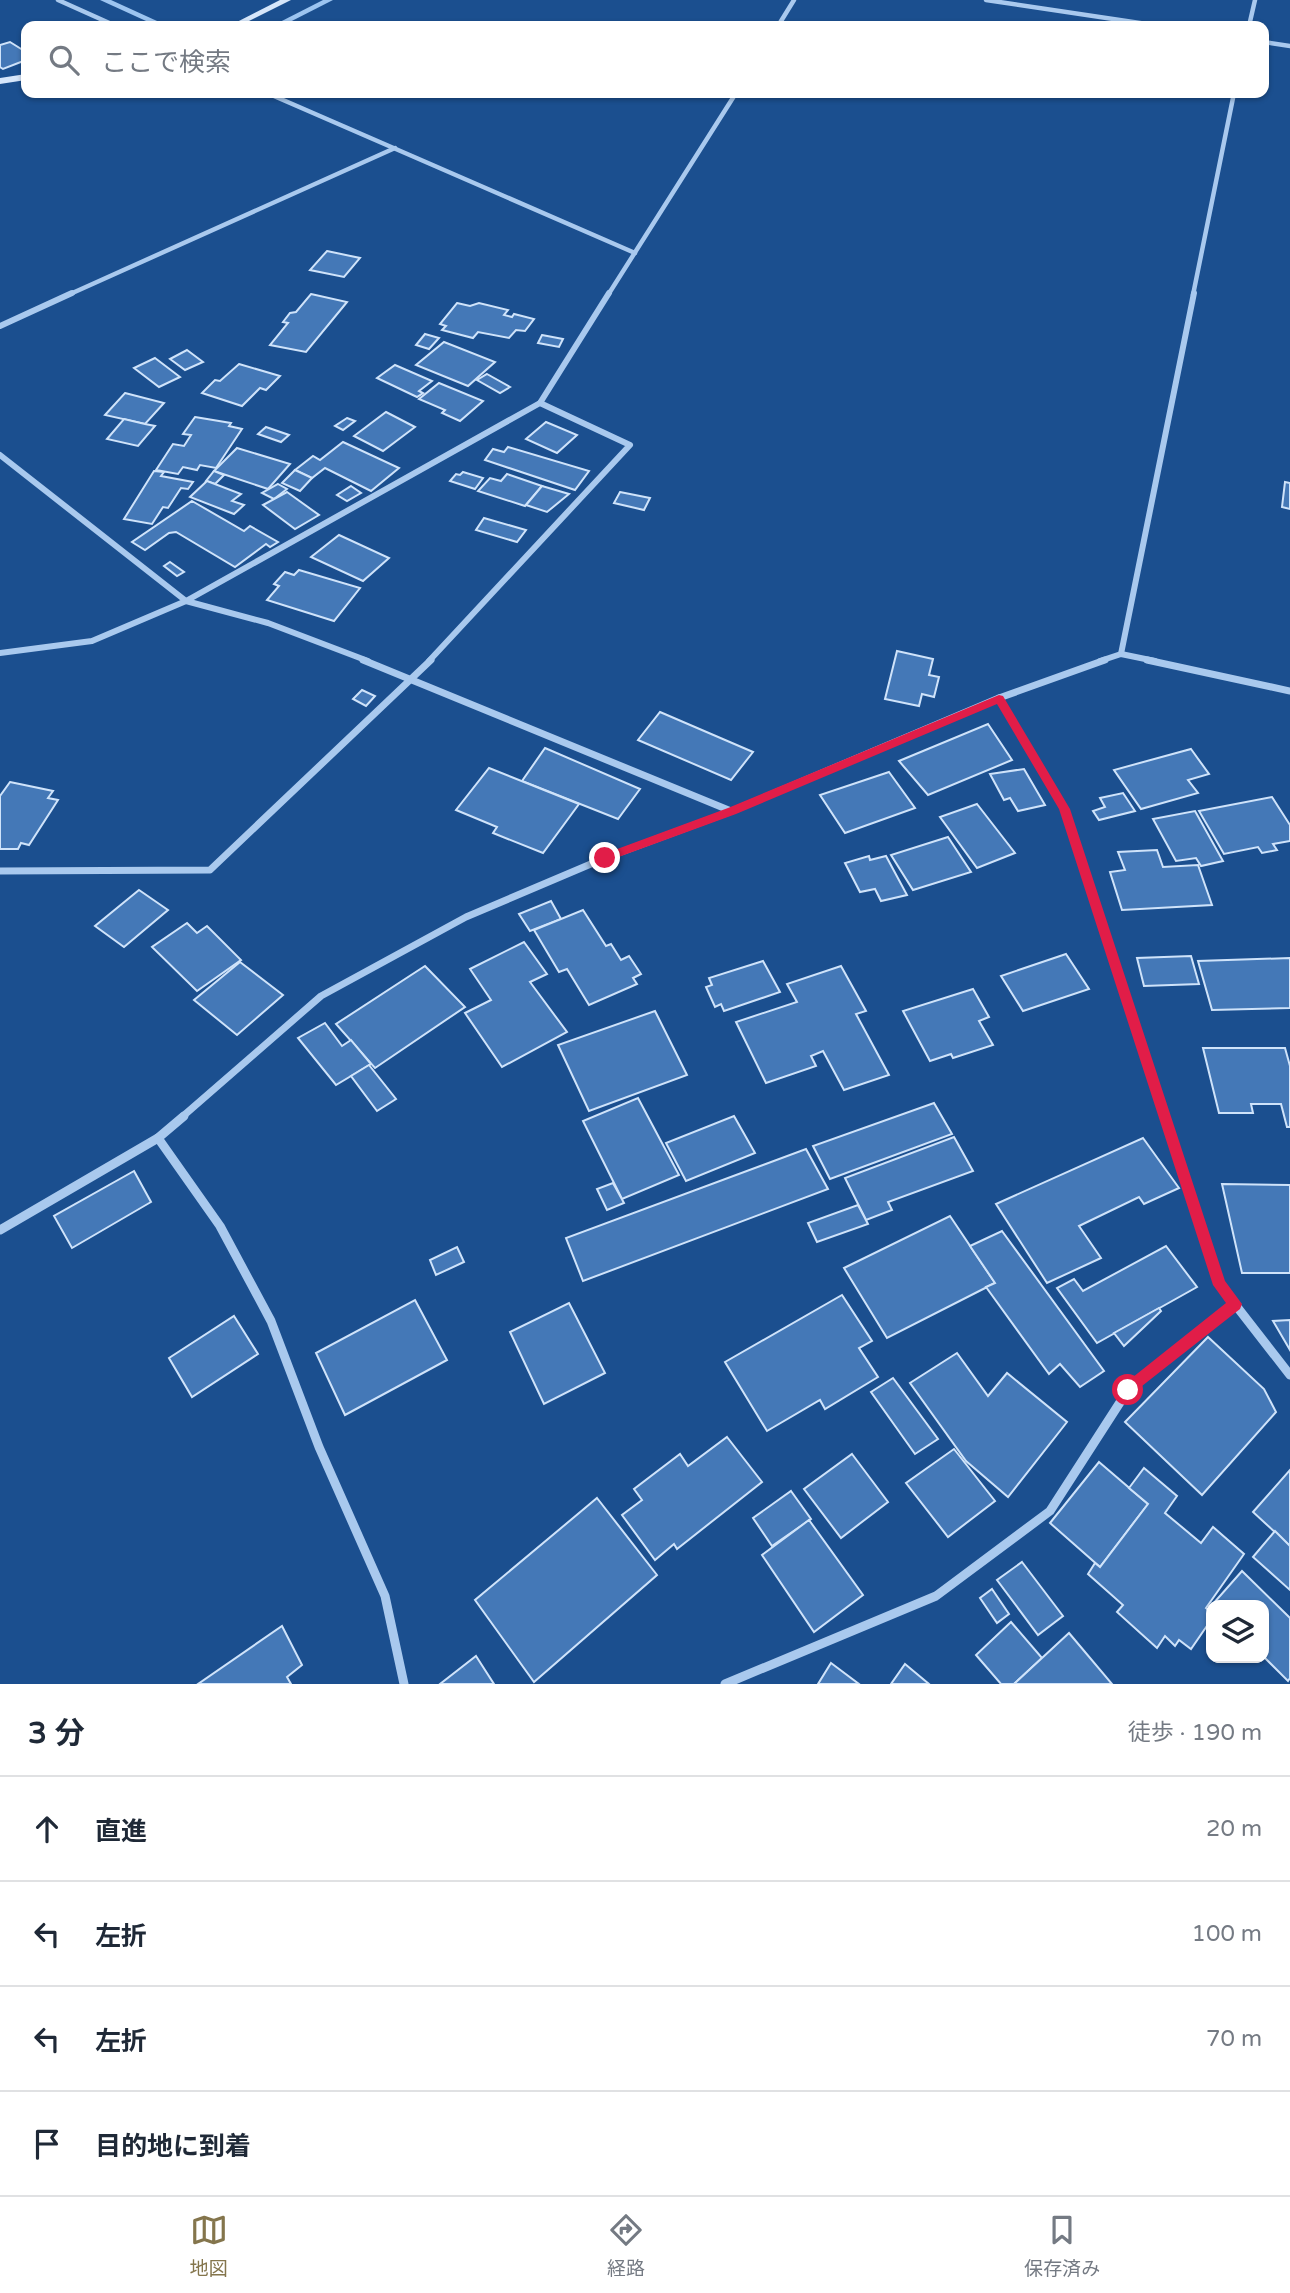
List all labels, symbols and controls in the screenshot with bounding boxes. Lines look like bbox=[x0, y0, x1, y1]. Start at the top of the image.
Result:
search box bbox=[21, 21, 1269, 98]
icon: search bbox=[45, 41, 83, 79]
text: ここで検索 bbox=[101, 47, 231, 78]
route end bbox=[589, 842, 620, 873]
route start bbox=[1112, 1374, 1143, 1405]
map controls bbox=[1206, 1600, 1269, 1663]
button: layers bbox=[1206, 1600, 1269, 1663]
text: 3 分 bbox=[28, 1715, 85, 1752]
text: 徒歩 · 190 m bbox=[1128, 1719, 1262, 1747]
icon: ahead bbox=[28, 1810, 66, 1848]
text: 20 m bbox=[1206, 1815, 1262, 1843]
text: 直進 bbox=[95, 1816, 147, 1847]
icon: left bbox=[28, 1915, 66, 1953]
text: 100 m bbox=[1192, 1920, 1262, 1948]
text: 左折 bbox=[95, 1921, 147, 1952]
icon: left bbox=[28, 2020, 66, 2058]
text: 70 m bbox=[1206, 2025, 1262, 2053]
text: 左折 bbox=[95, 2026, 147, 2057]
icon: arrive bbox=[28, 2125, 66, 2163]
text: 目的地に到着 bbox=[95, 2131, 251, 2162]
tab: 地図 bbox=[190, 2211, 228, 2280]
tab: 経路 bbox=[607, 2211, 645, 2280]
tab: 保存済み bbox=[1024, 2211, 1100, 2280]

